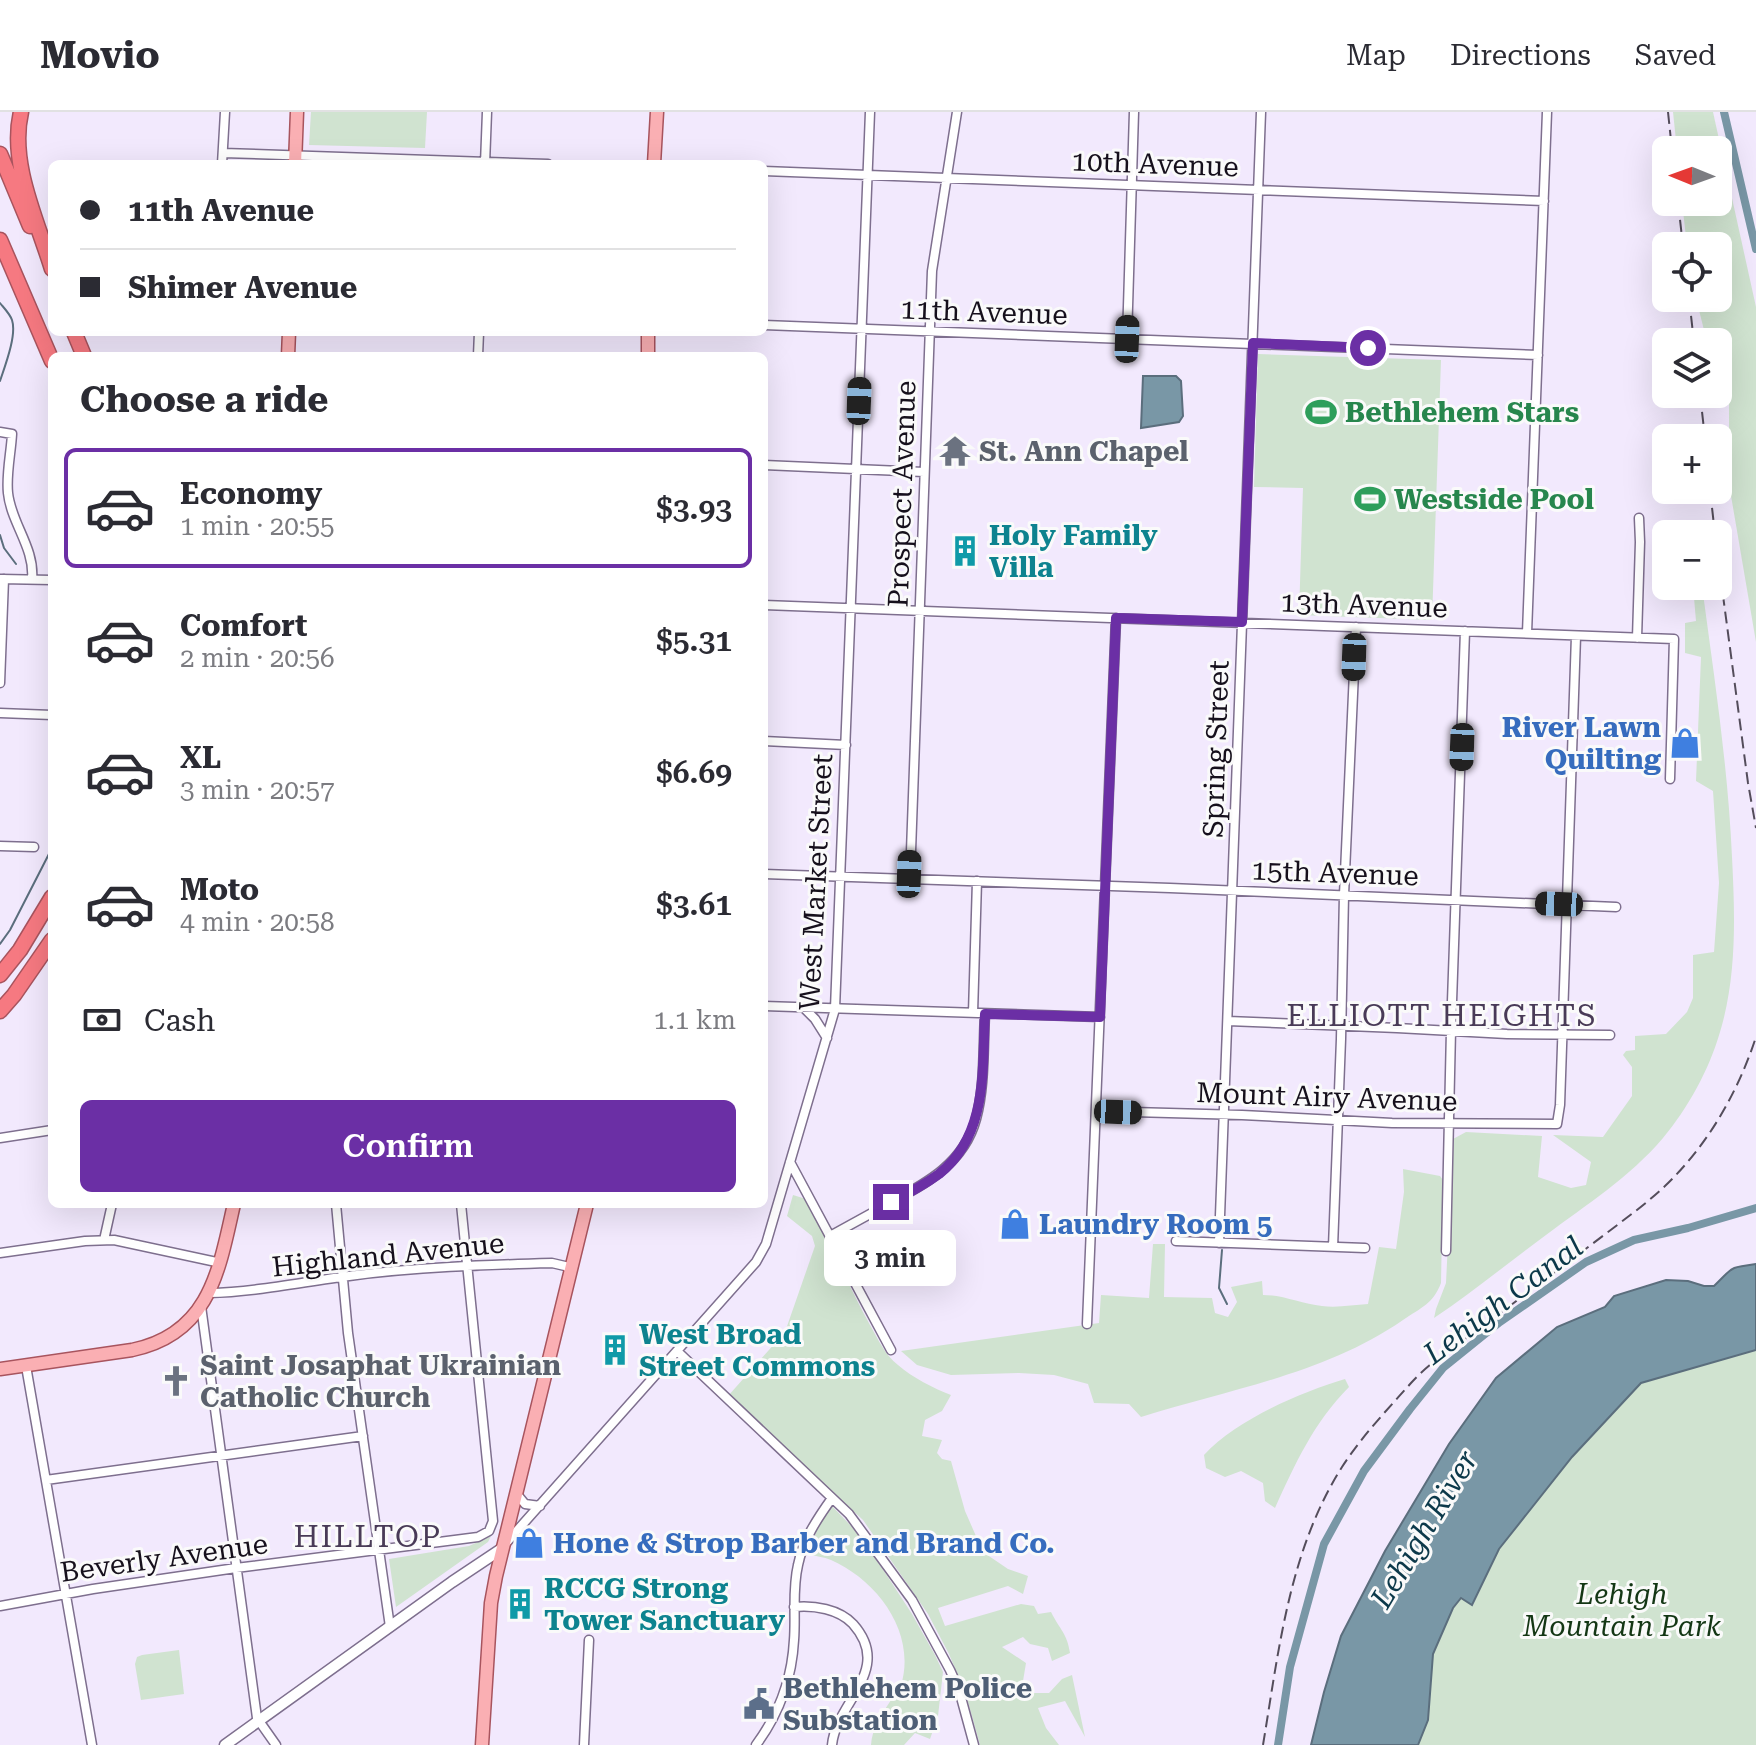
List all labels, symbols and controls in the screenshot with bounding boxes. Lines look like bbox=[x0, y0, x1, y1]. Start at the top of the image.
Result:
text: Movio bbox=[40, 33, 160, 77]
text: Map bbox=[1346, 39, 1406, 72]
text: Directions bbox=[1450, 39, 1591, 72]
text: Saved bbox=[1635, 39, 1716, 72]
north arrow bbox=[1652, 136, 1732, 216]
map controls bbox=[1652, 136, 1732, 600]
street label: 10th Avenue bbox=[1071, 145, 1239, 183]
text: 11th Avenue bbox=[128, 193, 314, 228]
button: locate bbox=[1652, 232, 1732, 312]
text: Shimer Avenue bbox=[128, 270, 357, 305]
street label: 11th Avenue bbox=[900, 293, 1068, 331]
car bbox=[1114, 315, 1140, 363]
button: layers bbox=[1652, 328, 1732, 408]
route start bbox=[1350, 330, 1386, 366]
car bbox=[846, 377, 872, 425]
text: Choose a ride bbox=[80, 379, 328, 421]
street label: Prospect Avenue bbox=[882, 380, 922, 608]
sports icon: Bethlehem Stars bbox=[1304, 395, 1338, 429]
place label: Bethlehem Stars bbox=[1345, 396, 1579, 429]
button: + bbox=[1652, 424, 1732, 504]
temple icon: St. Ann Chapel bbox=[938, 434, 972, 468]
place label: St. Ann Chapel bbox=[979, 435, 1188, 468]
icon: car bbox=[84, 472, 156, 544]
text: Economy bbox=[180, 476, 322, 511]
sports icon: Westside Pool bbox=[1353, 482, 1387, 516]
place label: Westside Pool bbox=[1394, 483, 1594, 516]
text: $3.93 bbox=[656, 491, 732, 526]
text: 1 min · 20:55 bbox=[180, 511, 335, 541]
place label: Holy Family Villa bbox=[989, 519, 1158, 584]
button: − bbox=[1652, 520, 1732, 600]
building icon: Holy Family Villa bbox=[948, 534, 982, 568]
street label: 13th Avenue bbox=[1280, 586, 1448, 624]
icon: car bbox=[84, 604, 156, 676]
text: Comfort bbox=[180, 608, 307, 643]
text: $5.31 bbox=[656, 623, 732, 658]
car bbox=[1341, 633, 1367, 681]
text: 2 min · 20:56 bbox=[180, 643, 335, 673]
street label: Spring Street bbox=[1196, 660, 1236, 838]
place label: River Lawn Quilting bbox=[1502, 711, 1662, 776]
car bbox=[1449, 723, 1475, 771]
shop icon: River Lawn Quilting bbox=[1668, 726, 1702, 760]
icon: car bbox=[84, 736, 156, 808]
text: XL bbox=[180, 740, 221, 775]
street label: West Market Street bbox=[793, 753, 839, 1011]
text: $6.69 bbox=[656, 755, 732, 790]
text: 3 min · 20:57 bbox=[180, 775, 335, 805]
car bbox=[896, 850, 922, 898]
street label: 15th Avenue bbox=[1251, 854, 1419, 892]
icon: car bbox=[84, 868, 156, 940]
text: Moto bbox=[180, 872, 259, 907]
text: $3.61 bbox=[656, 887, 732, 922]
car bbox=[1535, 891, 1583, 917]
text: 4 min · 20:58 bbox=[180, 907, 335, 937]
icon: cash bbox=[80, 998, 124, 1042]
district label: ELLIOTT HEIGHTS bbox=[1286, 998, 1598, 1033]
text: Cash bbox=[144, 1003, 215, 1038]
text: 1.1 km bbox=[653, 1005, 736, 1035]
street label: Mount Airy Avenue bbox=[1196, 1076, 1458, 1118]
car bbox=[1094, 1099, 1142, 1125]
button: Confirm bbox=[80, 1100, 736, 1192]
route end bbox=[873, 1184, 909, 1220]
shop icon: Laundry Room 5 bbox=[998, 1207, 1032, 1241]
place label: Laundry Room 5 bbox=[1039, 1208, 1273, 1241]
street label: Highland Avenue bbox=[270, 1226, 506, 1284]
water label: Lehigh Canal bbox=[1416, 1229, 1589, 1372]
callout: 3 min bbox=[825, 1230, 957, 1286]
text: 3 min bbox=[854, 1243, 926, 1273]
place label: West Broad Street Commons bbox=[639, 1318, 875, 1383]
building icon: West Broad Street Commons bbox=[598, 1333, 632, 1367]
place label: Saint Josaphat Ukrainian Catholic Church bbox=[200, 1349, 561, 1414]
church icon: Saint Josaphat Ukrainian Catholic Church bbox=[159, 1364, 193, 1398]
water label: Lehigh River bbox=[1363, 1443, 1485, 1615]
district label: HILLTOP bbox=[294, 1519, 442, 1554]
shop icon: Hone & Strop Barber and Brand Co. bbox=[512, 1526, 546, 1560]
street label: Beverly Avenue bbox=[58, 1527, 270, 1589]
place label: Hone & Strop Barber and Brand Co. bbox=[553, 1527, 1055, 1560]
place label: RCCG Strong Tower Sanctuary bbox=[544, 1572, 785, 1637]
park label: Lehigh Mountain Park bbox=[1522, 1578, 1722, 1643]
building icon: RCCG Strong Tower Sanctuary bbox=[503, 1587, 537, 1621]
place label: Bethlehem Police Substation bbox=[783, 1672, 1032, 1737]
public building icon: Bethlehem Police Substation bbox=[742, 1687, 776, 1721]

